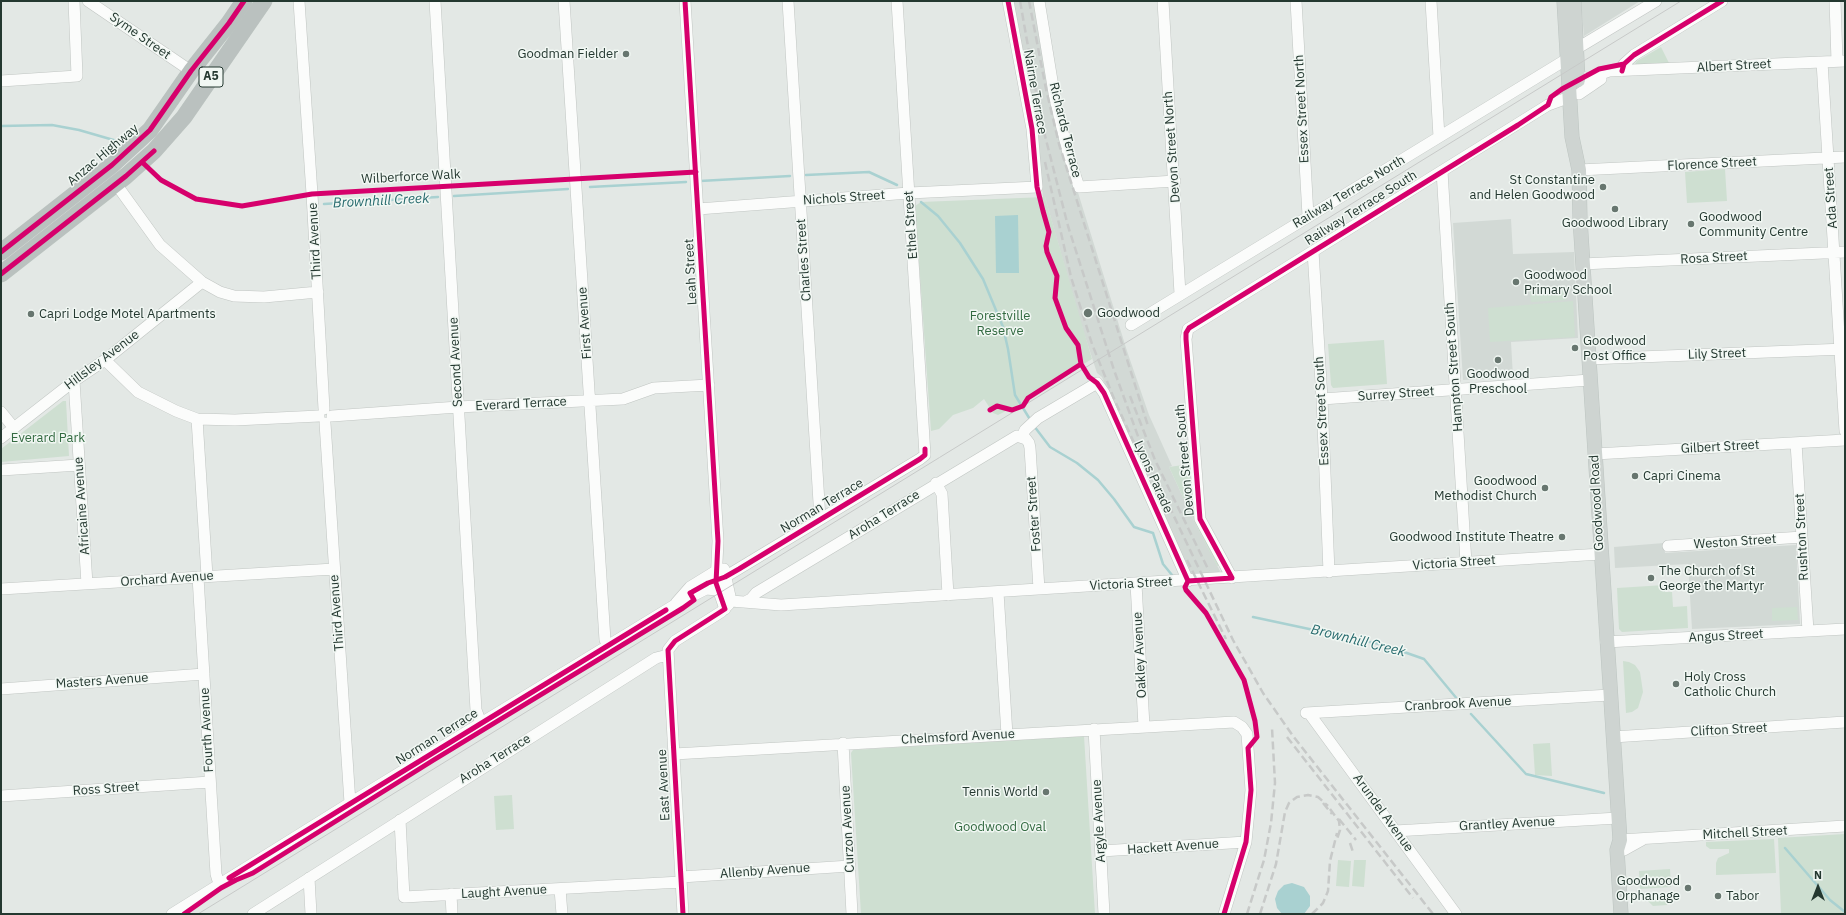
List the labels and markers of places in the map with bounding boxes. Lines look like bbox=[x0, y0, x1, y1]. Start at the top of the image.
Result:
place label: Goodman Fielder bbox=[517, 46, 618, 62]
marker: Goodman Fielder bbox=[621, 49, 631, 59]
place label: St Constantine and Helen Goodwood bbox=[1469, 172, 1595, 203]
marker: St Constantine and Helen Goodwood bbox=[1598, 182, 1608, 192]
marker: Goodwood Library bbox=[1610, 204, 1620, 214]
place label: Goodwood Community Centre bbox=[1699, 209, 1808, 240]
place label: Goodwood Library bbox=[1562, 215, 1668, 231]
marker: Goodwood Community Centre bbox=[1686, 219, 1696, 229]
place label: Goodwood Primary School bbox=[1524, 267, 1612, 298]
marker: Goodwood Primary School bbox=[1511, 277, 1521, 287]
place label: Goodwood bbox=[1097, 305, 1160, 321]
place label: Capri Lodge Motel Apartments bbox=[39, 306, 216, 322]
marker: Goodwood bbox=[1082, 307, 1094, 319]
marker: Capri Lodge Motel Apartments bbox=[26, 309, 36, 319]
place label: Goodwood Post Office bbox=[1583, 333, 1646, 364]
marker: Goodwood Post Office bbox=[1570, 343, 1580, 353]
marker: Goodwood Preschool bbox=[1493, 355, 1503, 365]
place label: Goodwood Preschool bbox=[1466, 366, 1530, 397]
place label: Capri Cinema bbox=[1643, 468, 1721, 484]
marker: Capri Cinema bbox=[1630, 471, 1640, 481]
place label: Goodwood Methodist Church bbox=[1434, 473, 1537, 504]
marker: Goodwood Methodist Church bbox=[1540, 483, 1550, 493]
place label: Goodwood Institute Theatre bbox=[1389, 529, 1554, 545]
marker: Goodwood Institute Theatre bbox=[1557, 532, 1567, 542]
place label: The Church of St George the Martyr bbox=[1659, 563, 1764, 594]
marker: The Church of St George the Martyr bbox=[1646, 573, 1656, 583]
place label: Holy Cross Catholic Church bbox=[1684, 669, 1776, 700]
marker: Holy Cross Catholic Church bbox=[1671, 679, 1681, 689]
place label: Tennis World bbox=[962, 784, 1038, 800]
marker: Tennis World bbox=[1041, 787, 1051, 797]
place label: Goodwood Orphanage bbox=[1616, 873, 1680, 904]
marker: Goodwood Orphanage bbox=[1683, 883, 1693, 893]
place label: Tabor bbox=[1726, 888, 1759, 904]
marker: Tabor bbox=[1713, 891, 1723, 901]

